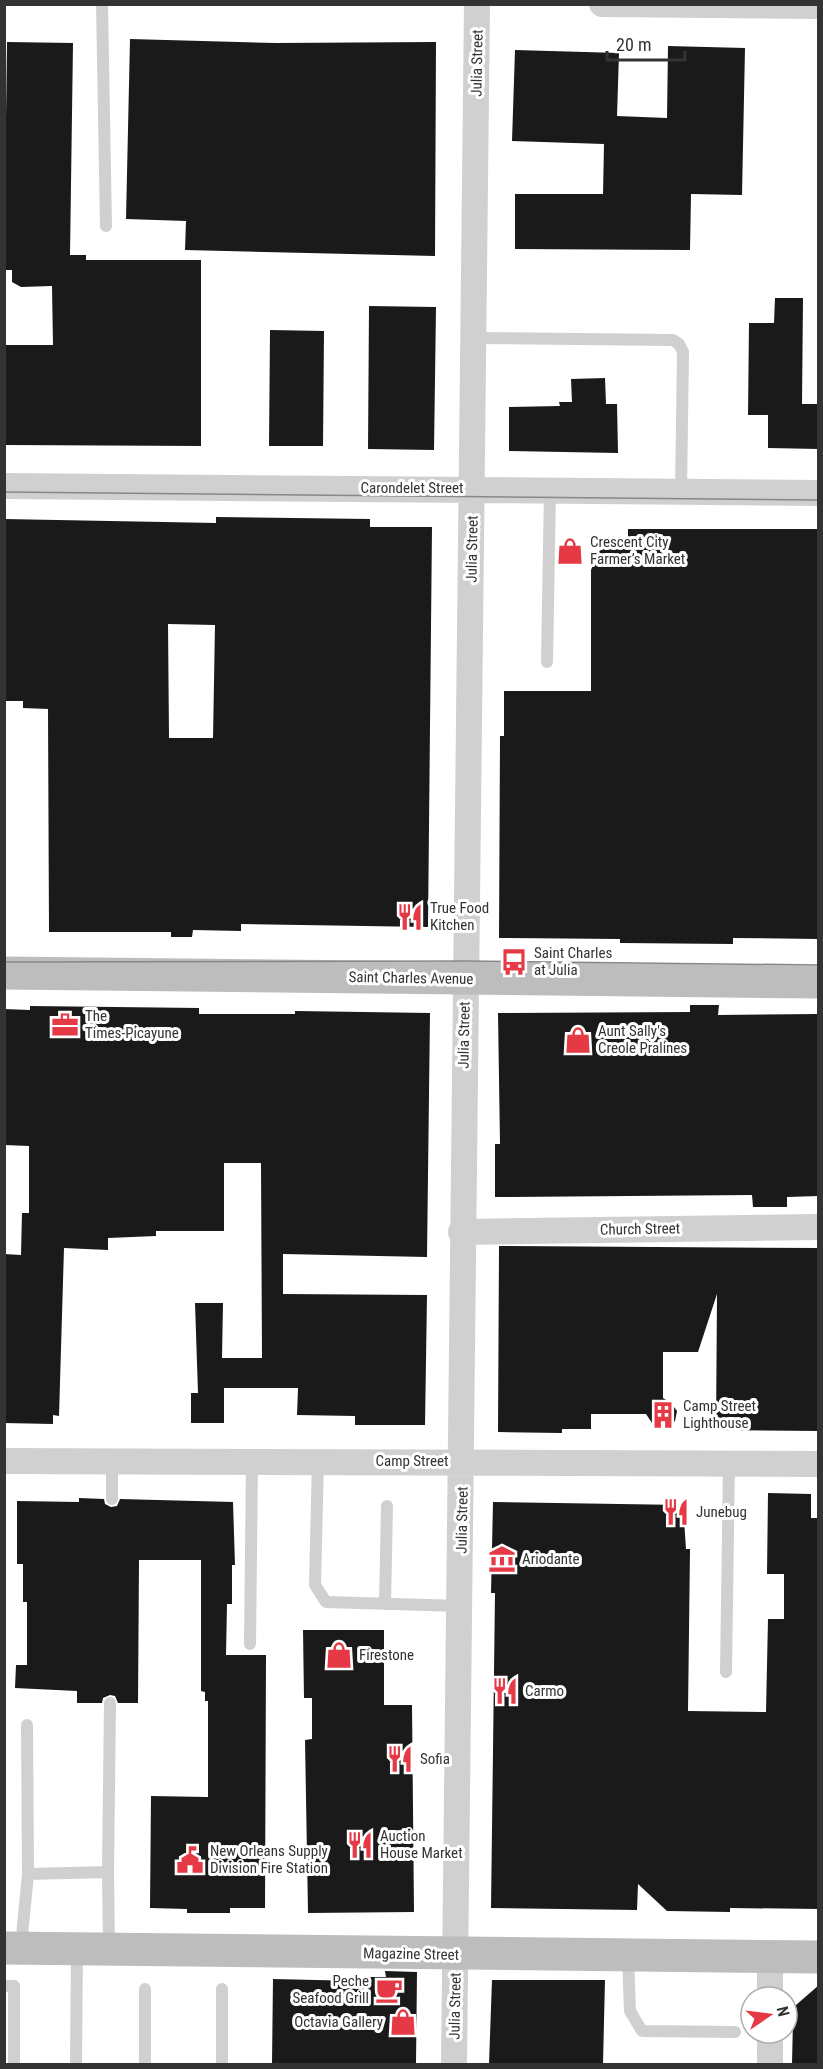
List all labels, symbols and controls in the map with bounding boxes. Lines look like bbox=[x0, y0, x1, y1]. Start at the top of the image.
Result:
scale bar bbox=[607, 24, 685, 62]
street label: Julia Street bbox=[467, 29, 487, 97]
text: 20 m bbox=[616, 34, 651, 55]
street label: Carondelet Street bbox=[361, 479, 463, 497]
street label: Julia Street bbox=[462, 515, 482, 583]
place label: Crescent City Farmer’s Market bbox=[590, 533, 685, 568]
shop icon: Crescent City Farmer’s Market bbox=[555, 536, 585, 566]
place label: True Food Kitchen bbox=[430, 899, 489, 934]
restaurant icon: True Food Kitchen bbox=[395, 902, 425, 932]
place label: Saint Charles at Julia bbox=[534, 944, 613, 979]
bus stop icon: Saint Charles at Julia bbox=[499, 947, 529, 977]
street label: Saint Charles Avenue bbox=[348, 968, 474, 988]
street label: Julia Street bbox=[454, 1001, 474, 1069]
place label: The Times-Picayune bbox=[85, 1007, 179, 1042]
office icon: The Times-Picayune bbox=[50, 1010, 80, 1040]
place label: Aunt Sally's Creole Pralines bbox=[598, 1022, 687, 1057]
shop icon: Aunt Sally's Creole Pralines bbox=[563, 1025, 593, 1055]
street label: Church Street bbox=[600, 1219, 680, 1239]
place label: Camp Street Lighthouse bbox=[683, 1397, 756, 1432]
building icon: Camp Street Lighthouse bbox=[648, 1400, 678, 1430]
street label: Camp Street bbox=[376, 1452, 448, 1470]
street label: Julia Street bbox=[452, 1486, 472, 1554]
restaurant icon: Junebug bbox=[661, 1497, 691, 1527]
place label: Junebug bbox=[696, 1503, 747, 1521]
museum icon: Ariodante bbox=[487, 1544, 517, 1574]
place label: Ariodante bbox=[522, 1550, 580, 1568]
shop icon: Firestone bbox=[324, 1640, 354, 1670]
place label: Firestone bbox=[359, 1646, 414, 1664]
restaurant icon: Carmo bbox=[490, 1676, 520, 1706]
place label: Carmo bbox=[525, 1682, 564, 1700]
restaurant icon: Sofia bbox=[385, 1744, 415, 1774]
place label: Sofia bbox=[420, 1750, 450, 1768]
place label: Auction House Market bbox=[380, 1827, 463, 1862]
restaurant icon: Auction House Market bbox=[345, 1830, 375, 1860]
place label: New Orleans Supply Division Fire Station bbox=[210, 1842, 328, 1877]
public building icon: New Orleans Supply Division Fire Station bbox=[175, 1845, 205, 1875]
street label: Magazine Street bbox=[363, 1944, 459, 1964]
place label: Peche Seafood Grill bbox=[293, 1972, 369, 2007]
street label: Julia Street bbox=[445, 1972, 465, 2040]
cafe icon: Peche Seafood Grill bbox=[374, 1975, 404, 2005]
north arrow bbox=[739, 1985, 799, 2045]
text: N bbox=[773, 2004, 793, 2019]
shop icon: Octavia Gallery bbox=[388, 2007, 418, 2037]
place label: Octavia Gallery bbox=[294, 2013, 383, 2031]

